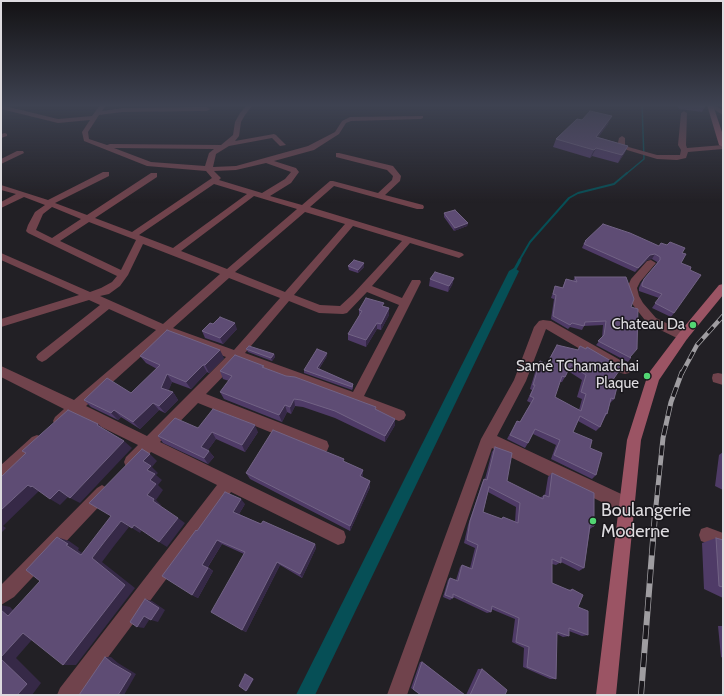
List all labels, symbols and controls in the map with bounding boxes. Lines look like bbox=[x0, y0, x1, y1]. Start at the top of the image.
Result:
place label: Chateau Da bbox=[611, 316, 685, 334]
marker: Chateau Da bbox=[688, 320, 698, 330]
place label: Samé TChamatchai Plaque bbox=[516, 358, 639, 393]
marker: Samé TChamatchai Plaque bbox=[642, 371, 652, 381]
place label: Boulangerie Moderne bbox=[601, 500, 691, 542]
marker: Boulangerie Moderne bbox=[588, 516, 598, 526]

